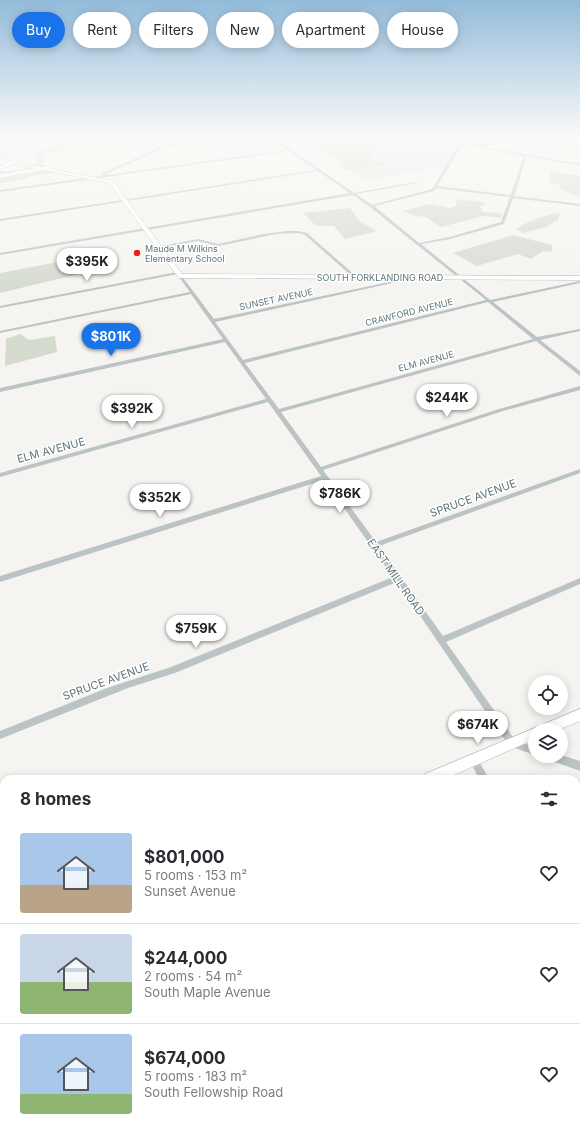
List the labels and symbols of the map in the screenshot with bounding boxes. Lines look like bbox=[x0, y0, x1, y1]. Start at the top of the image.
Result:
place label: Maude M Wilkins Elementary School bbox=[145, 243, 225, 264]
pin: $395K bbox=[59, 248, 115, 282]
marker: Maude M Wilkins Elementary School bbox=[132, 248, 142, 258]
street label: SOUTH FORKLANDING ROAD bbox=[317, 272, 443, 283]
street label: SUNSET AVENUE bbox=[238, 286, 314, 312]
street label: CRAWFORD AVENUE bbox=[364, 296, 454, 328]
pin: $801K bbox=[83, 323, 139, 357]
street label: ELM AVENUE bbox=[397, 348, 455, 374]
pin: $244K bbox=[419, 384, 475, 418]
pin: $392K bbox=[104, 395, 160, 429]
street label: ELM AVENUE bbox=[15, 434, 87, 466]
street label: SPRUCE AVENUE bbox=[428, 476, 518, 520]
pin: $786K bbox=[312, 480, 368, 514]
pin: $352K bbox=[132, 484, 188, 518]
street label: EAST MILL ROAD bbox=[364, 536, 428, 618]
pin: $759K bbox=[168, 615, 224, 649]
street label: SPRUCE AVENUE bbox=[61, 659, 151, 703]
pin: $674K bbox=[450, 711, 506, 745]

